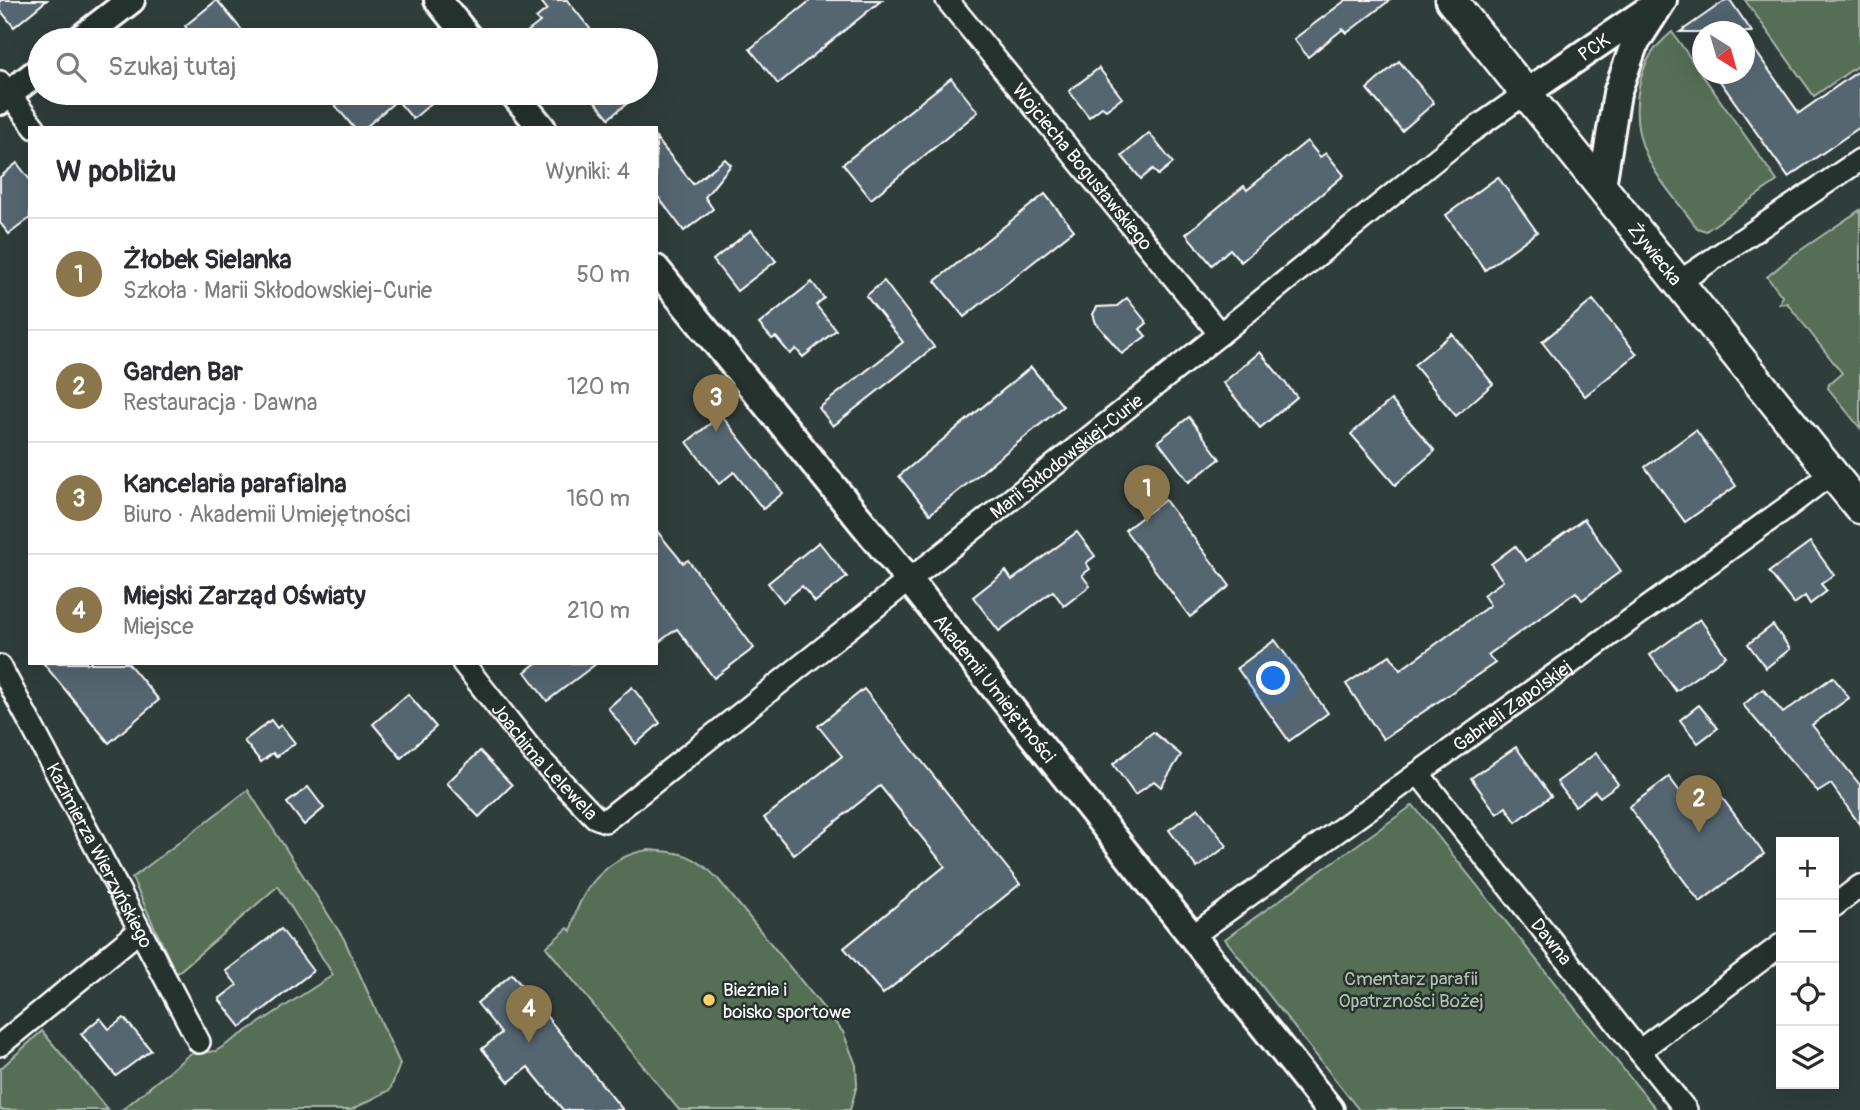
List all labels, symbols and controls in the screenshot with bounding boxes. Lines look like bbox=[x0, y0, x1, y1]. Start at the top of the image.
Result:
north arrow bbox=[1692, 21, 1755, 84]
search box bbox=[28, 28, 658, 105]
street label: PCK bbox=[1574, 28, 1615, 67]
icon: search bbox=[52, 48, 90, 86]
text: Szukaj tutaj bbox=[108, 51, 236, 83]
street label: Wojciecha Bogusławskiego bbox=[1007, 79, 1158, 255]
text: W pobliżu bbox=[56, 153, 176, 190]
text: Wyniki: 4 bbox=[545, 157, 630, 186]
street label: Żywiecka bbox=[1622, 218, 1687, 291]
text: Żłobek Sielanka bbox=[123, 244, 292, 276]
text: 1 bbox=[75, 260, 84, 289]
text: 50 m bbox=[576, 260, 630, 289]
text: Szkoła · Marii Skłodowskiej-Curie bbox=[123, 276, 432, 305]
text: Garden Bar bbox=[123, 356, 243, 388]
text: 2 bbox=[73, 372, 85, 401]
text: 120 m bbox=[567, 372, 630, 401]
pin: 3 bbox=[693, 374, 739, 432]
text: Restauracja · Dawna bbox=[123, 388, 317, 417]
street label: Marii Skłodowskiej-Curie bbox=[985, 388, 1149, 525]
pin: 1 bbox=[1124, 465, 1170, 523]
text: Kancelaria parafialna bbox=[123, 468, 347, 500]
text: 3 bbox=[73, 484, 85, 513]
text: 160 m bbox=[566, 484, 630, 513]
text: Biuro · Akademii Umiejętności bbox=[123, 500, 410, 529]
text: Miejski Zarząd Oświaty bbox=[123, 580, 366, 612]
text: 4 bbox=[72, 596, 86, 625]
text: 210 m bbox=[567, 596, 630, 625]
street label: Akademii Umiejętności bbox=[928, 610, 1060, 768]
text: Miejsce bbox=[123, 612, 194, 641]
street label: Gabrieli Zapolskiej bbox=[1448, 655, 1577, 757]
your location bbox=[1256, 661, 1290, 695]
street label: Joachima Lelewela bbox=[486, 698, 603, 826]
street label: Kazimierza Wierzyńskiego bbox=[40, 759, 158, 952]
pin: 2 bbox=[1676, 775, 1722, 833]
map controls bbox=[1776, 837, 1839, 1089]
button: + bbox=[1776, 837, 1839, 900]
button: − bbox=[1776, 900, 1839, 963]
street label: Dawna bbox=[1525, 914, 1577, 970]
button: locate bbox=[1776, 963, 1839, 1026]
park label: Cmentarz parafii Opatrzności Bożej bbox=[1338, 967, 1484, 1013]
place label: Bieżnia i boisko sportowe bbox=[723, 978, 852, 1024]
pin: 4 bbox=[506, 985, 552, 1043]
marker: Bieżnia i boisko sportowe bbox=[701, 992, 717, 1008]
button: layers bbox=[1776, 1026, 1839, 1089]

